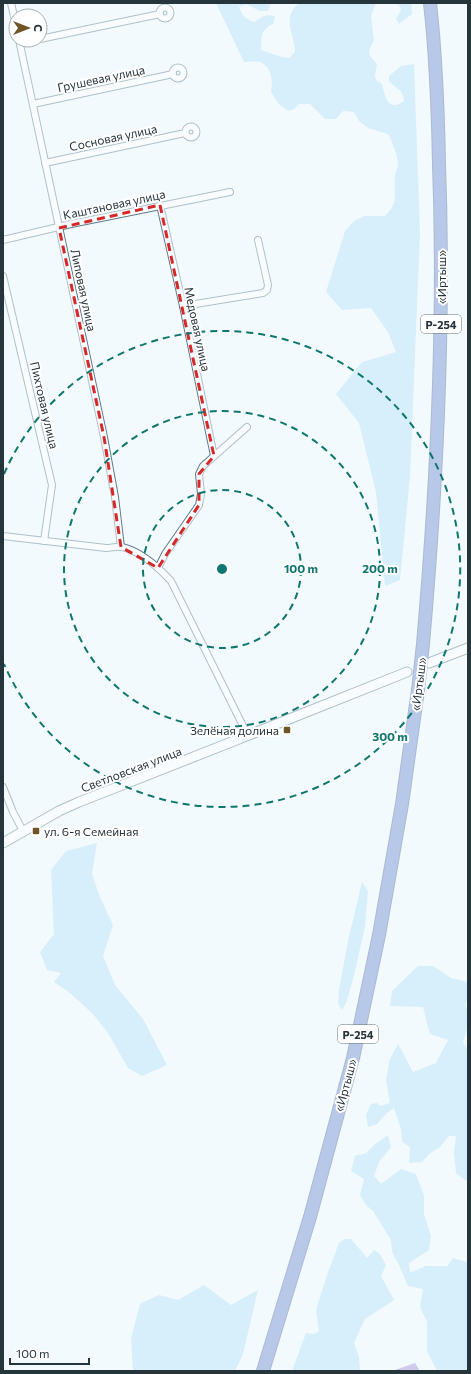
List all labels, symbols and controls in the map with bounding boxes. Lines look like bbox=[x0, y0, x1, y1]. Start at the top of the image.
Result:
north arrow bbox=[8, 8, 48, 48]
text: С bbox=[32, 24, 45, 32]
street label: Грушевая улица bbox=[56, 62, 146, 94]
street label: Сосновая улица bbox=[68, 121, 158, 153]
street label: Каштановая улица bbox=[62, 186, 166, 222]
street label: Липовая улица bbox=[68, 248, 100, 332]
street label: «Иртыш» bbox=[434, 250, 448, 304]
street label: Медовая улица bbox=[182, 285, 214, 373]
road number: Р-254 bbox=[421, 315, 461, 333]
street label: Пихтовая улица bbox=[28, 360, 62, 450]
text: 100 m bbox=[284, 561, 318, 575]
text: 200 m bbox=[362, 561, 398, 575]
centre of rings bbox=[215, 562, 229, 576]
street label: «Иртыш» bbox=[408, 656, 428, 712]
place label: Зелёная долина bbox=[190, 723, 279, 737]
marker: Зелёная долина bbox=[282, 725, 292, 735]
text: 300 m bbox=[372, 729, 408, 743]
street label: Светловская улица bbox=[79, 743, 183, 795]
place label: ул. 6-я Семейная bbox=[44, 824, 138, 838]
marker: ул. 6-я Семейная bbox=[31, 826, 41, 836]
road number: Р-254 bbox=[338, 1025, 378, 1043]
street label: «Иртыш» bbox=[331, 1057, 359, 1113]
scale bar bbox=[10, 1340, 89, 1366]
text: 100 m bbox=[16, 1346, 50, 1360]

